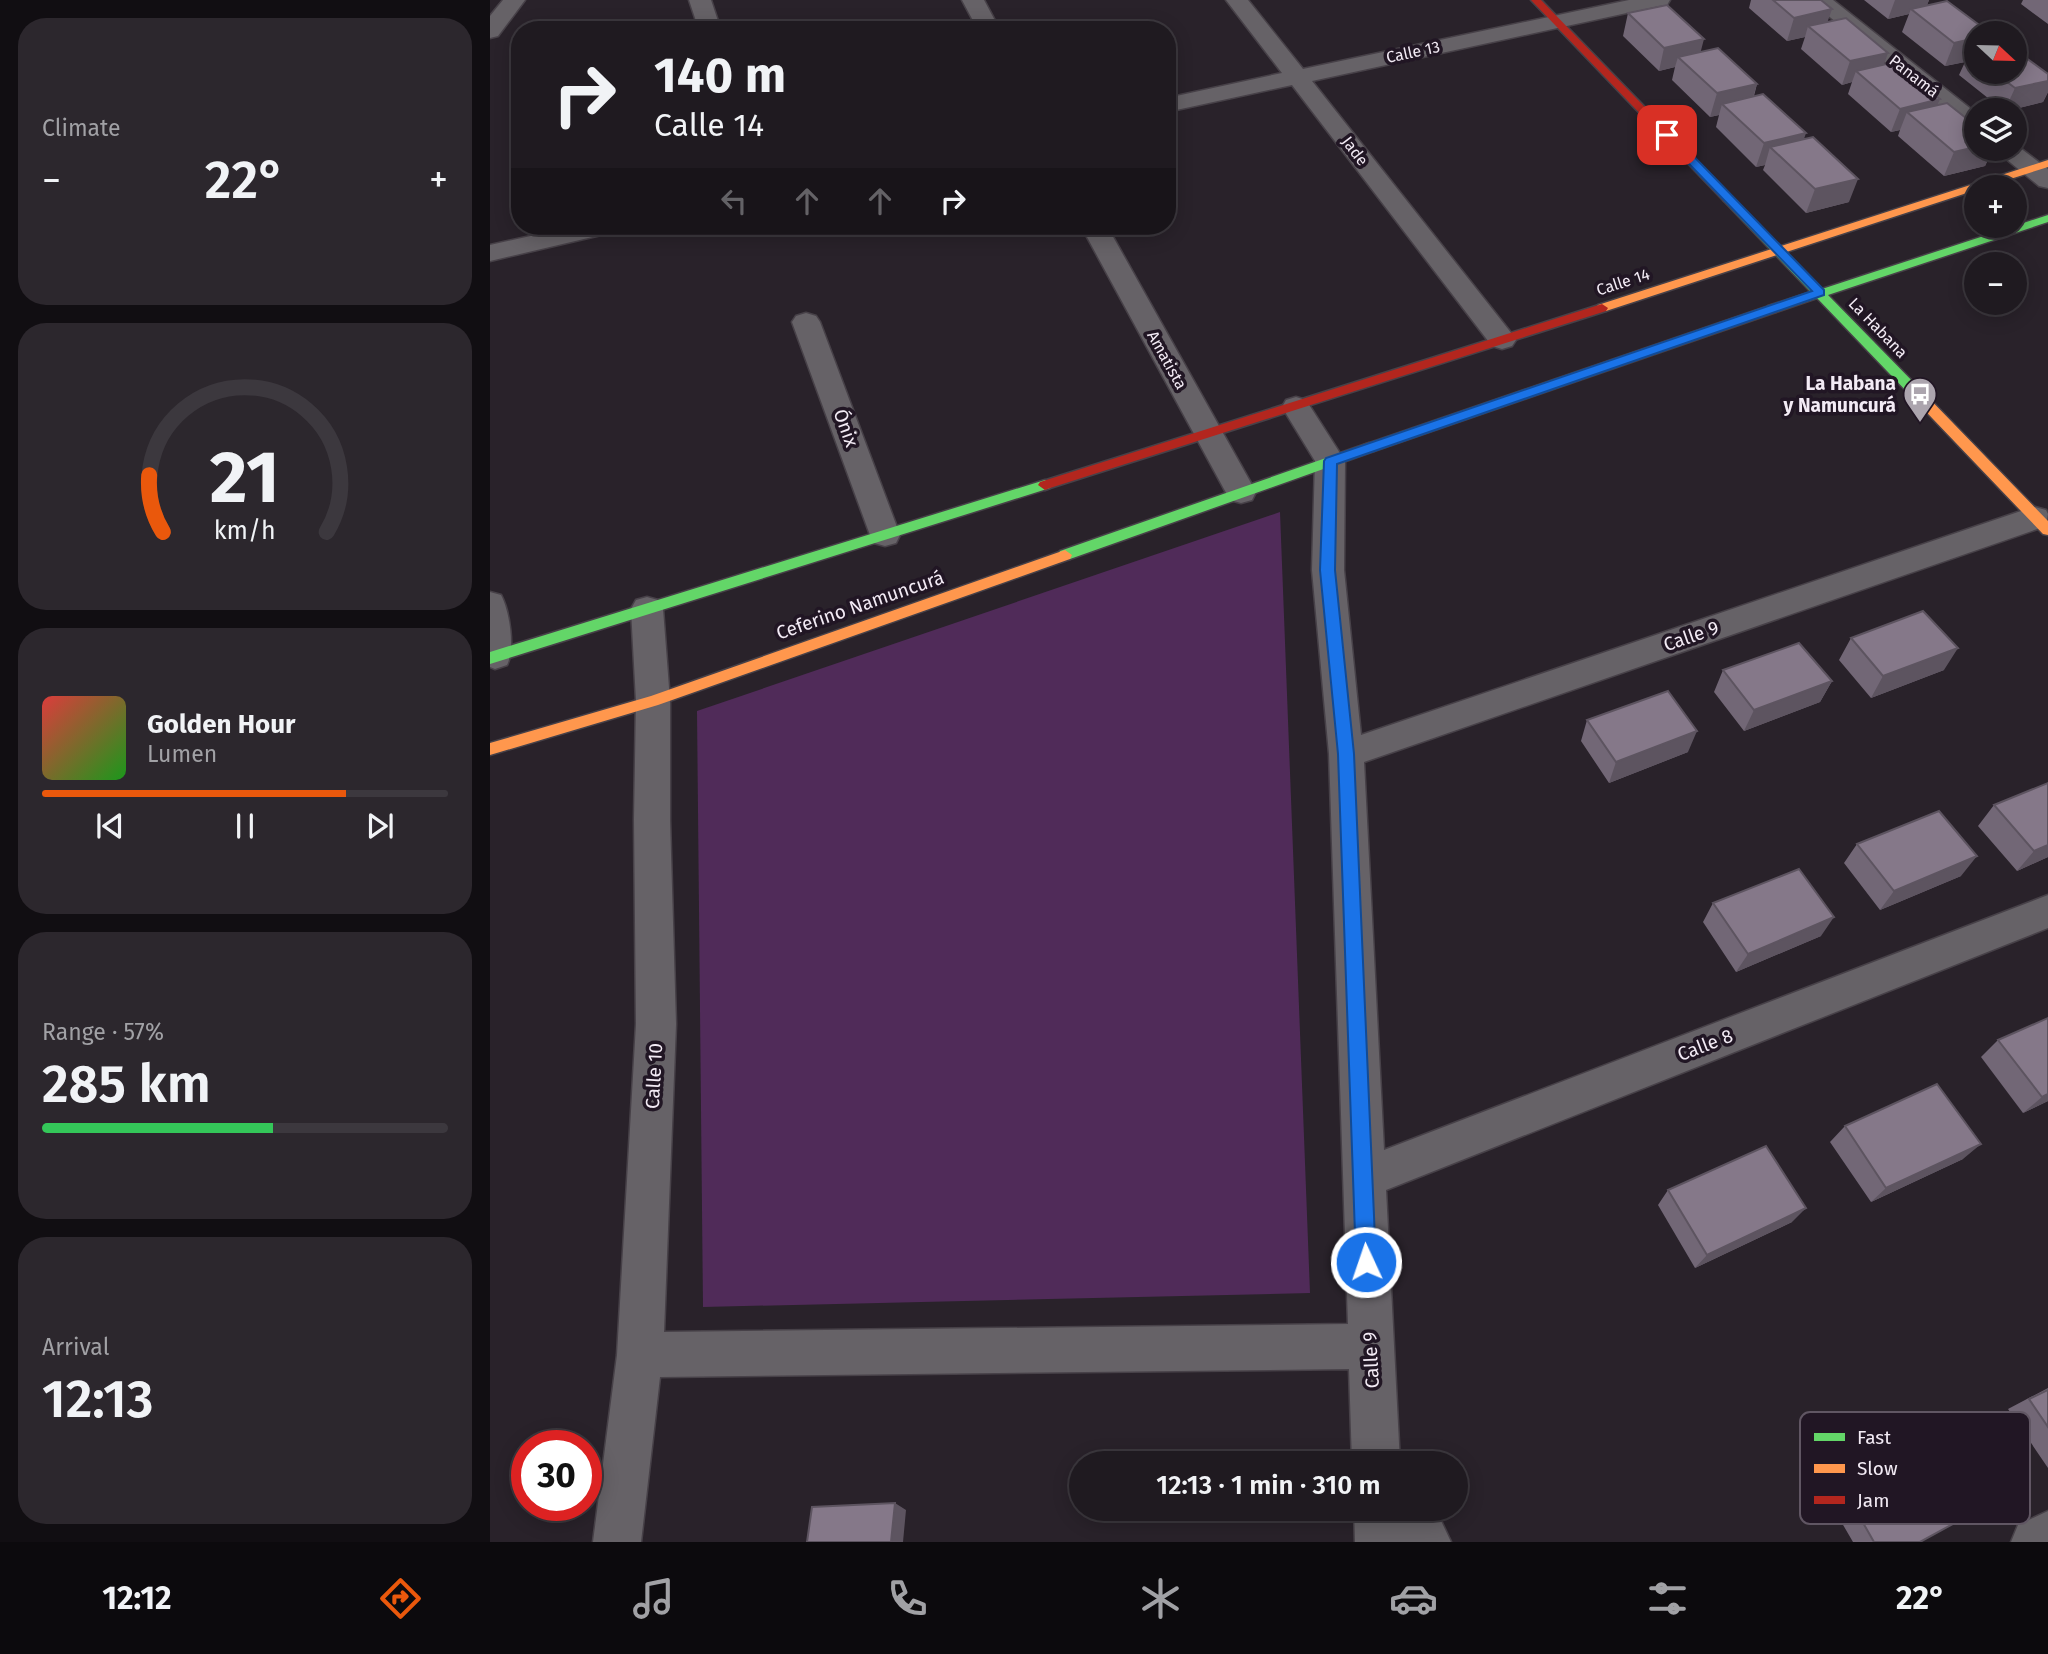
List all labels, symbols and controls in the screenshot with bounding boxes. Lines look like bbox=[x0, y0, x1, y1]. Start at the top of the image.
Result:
north arrow bbox=[1964, 21, 2026, 84]
map controls bbox=[1964, 21, 2027, 315]
street label: Calle 13 bbox=[1384, 37, 1442, 67]
text: 140 m bbox=[654, 46, 786, 105]
icon: right bbox=[539, 49, 630, 140]
street label: Panamá bbox=[1885, 51, 1943, 101]
button: layers bbox=[1964, 98, 2027, 161]
pin bbox=[1637, 105, 1697, 165]
text: Calle 14 bbox=[654, 106, 764, 144]
text: Climate bbox=[42, 114, 121, 142]
icon: arrive bbox=[1648, 116, 1686, 154]
street label: Jade bbox=[1338, 133, 1372, 169]
text: 22° bbox=[205, 149, 285, 212]
text: − bbox=[42, 157, 61, 203]
text: + bbox=[429, 157, 448, 203]
button: + bbox=[1964, 175, 2027, 238]
icon: left bbox=[715, 182, 753, 220]
icon: ahead bbox=[788, 182, 826, 220]
icon: ahead bbox=[861, 182, 899, 220]
icon: right bbox=[934, 182, 972, 220]
button: − bbox=[1964, 252, 2027, 315]
street label: Calle 14 bbox=[1594, 264, 1653, 300]
street label: La Habana bbox=[1845, 294, 1911, 362]
street label: Amatista bbox=[1143, 328, 1191, 392]
place label: La Habana y Namuncurá bbox=[1783, 372, 1896, 417]
bus stop icon: La Habana y Namuncurá bbox=[1901, 375, 1939, 424]
street label: Ónix bbox=[829, 406, 864, 451]
text: 21 bbox=[210, 435, 280, 522]
text: km/h bbox=[214, 516, 276, 546]
street label: Ceferino Namuncurá bbox=[773, 565, 947, 645]
street label: Calle 9 bbox=[1660, 616, 1722, 656]
text: Golden Hour bbox=[147, 709, 295, 740]
text: Lumen bbox=[147, 740, 217, 768]
icon: previous bbox=[91, 807, 129, 845]
icon: pause bbox=[226, 807, 264, 845]
icon: next bbox=[361, 807, 399, 845]
text: Range · 57% bbox=[42, 1018, 164, 1046]
street label: Calle 8 bbox=[1674, 1024, 1736, 1066]
street label: Calle 10 bbox=[641, 1043, 667, 1109]
text: 285 km bbox=[42, 1053, 211, 1116]
position arrow bbox=[1329, 1225, 1403, 1299]
street label: Calle 9 bbox=[1358, 1331, 1384, 1389]
text: Arrival bbox=[42, 1333, 109, 1361]
text: 12:13 bbox=[42, 1368, 154, 1431]
legend bbox=[1800, 1412, 2030, 1524]
text: Fast bbox=[1857, 1426, 1891, 1449]
speed limit sign: 30 bbox=[511, 1430, 602, 1521]
text: Slow bbox=[1857, 1457, 1898, 1480]
text: 12:13 · 1 min · 310 m bbox=[1156, 1470, 1381, 1501]
text: Jam bbox=[1857, 1489, 1889, 1512]
icon: directions bbox=[376, 1574, 425, 1623]
icon: music bbox=[629, 1574, 678, 1623]
icon: phone bbox=[883, 1574, 932, 1623]
icon: climate bbox=[1136, 1574, 1185, 1623]
icon: car bbox=[1389, 1574, 1438, 1623]
icon: filters bbox=[1643, 1574, 1692, 1623]
text: 12:12 bbox=[102, 1579, 172, 1617]
text: 22° bbox=[1896, 1579, 1946, 1617]

